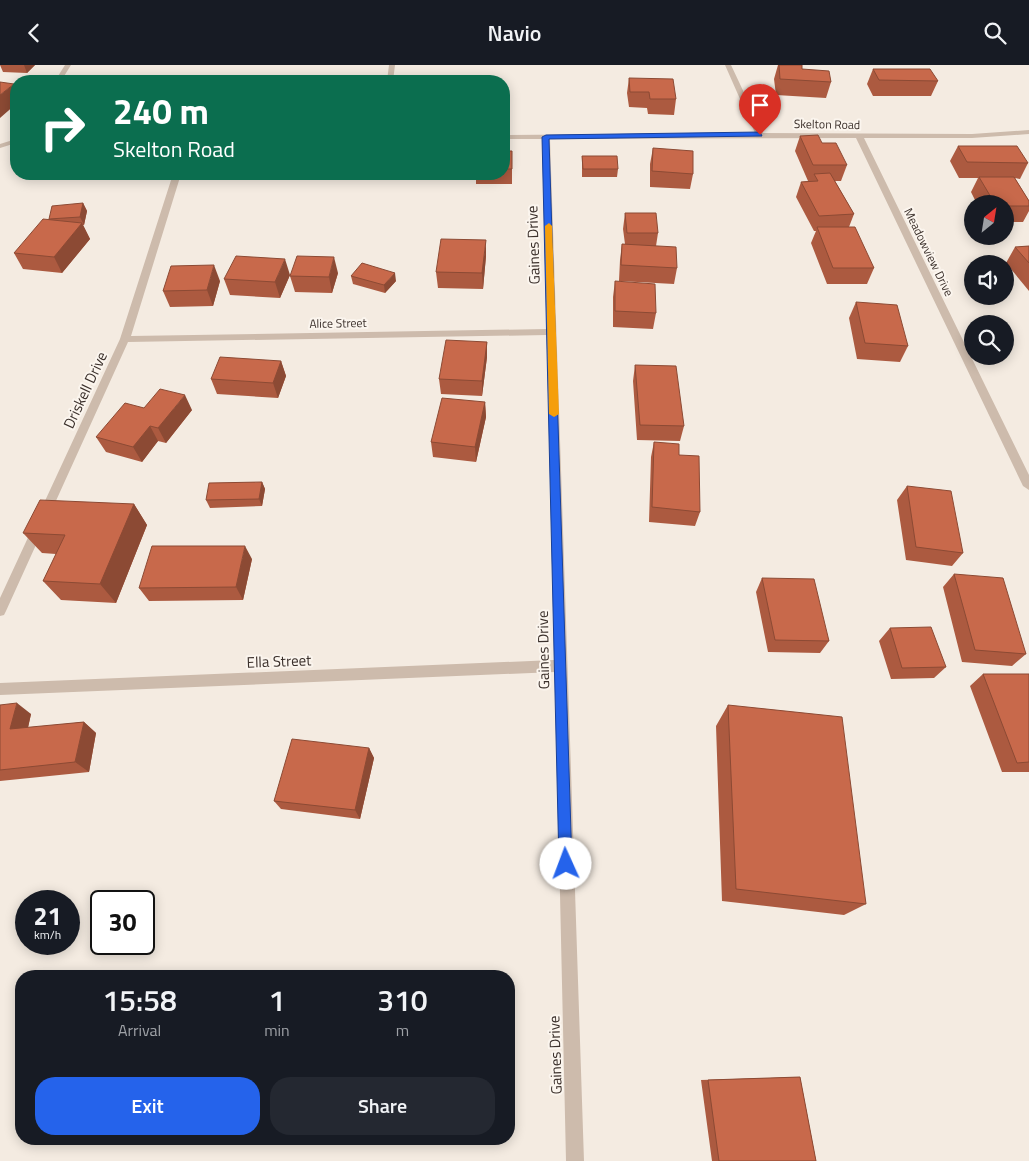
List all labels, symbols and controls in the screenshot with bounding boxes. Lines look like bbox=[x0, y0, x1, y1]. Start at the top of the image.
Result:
text: Navio bbox=[488, 16, 541, 50]
icon: back bbox=[20, 19, 48, 47]
icon: search bbox=[981, 19, 1009, 47]
text: 240 m bbox=[113, 84, 209, 138]
pin bbox=[739, 84, 781, 135]
icon: arrive bbox=[746, 91, 774, 119]
icon: right bbox=[30, 95, 95, 160]
street label: Skelton Road bbox=[794, 114, 860, 134]
text: Skelton Road bbox=[113, 132, 235, 166]
north arrow bbox=[964, 195, 1014, 245]
map controls bbox=[964, 195, 1014, 365]
street label: Gaines Drive bbox=[520, 205, 546, 285]
street label: Meadowview Drive bbox=[899, 205, 959, 299]
button: sound bbox=[964, 255, 1014, 305]
street label: Alice Street bbox=[309, 313, 368, 333]
button: search bbox=[964, 315, 1014, 365]
street label: Driskell Drive bbox=[57, 348, 113, 432]
street label: Gaines Drive bbox=[531, 610, 555, 690]
street label: Ella Street bbox=[246, 648, 312, 674]
position arrow bbox=[539, 837, 591, 889]
speed limit sign: 30 bbox=[90, 890, 155, 955]
text: 21 bbox=[33, 897, 62, 935]
text: km/h bbox=[34, 925, 61, 944]
text: 15:58 bbox=[102, 977, 177, 1023]
text: 1 bbox=[269, 977, 285, 1023]
text: 310 bbox=[377, 977, 428, 1023]
street label: Gaines Drive bbox=[542, 1015, 568, 1095]
text: Arrival bbox=[118, 1018, 161, 1042]
text: min bbox=[264, 1018, 290, 1042]
text: m bbox=[396, 1018, 409, 1042]
button: Exit bbox=[35, 1077, 260, 1135]
button: Share bbox=[270, 1077, 495, 1135]

